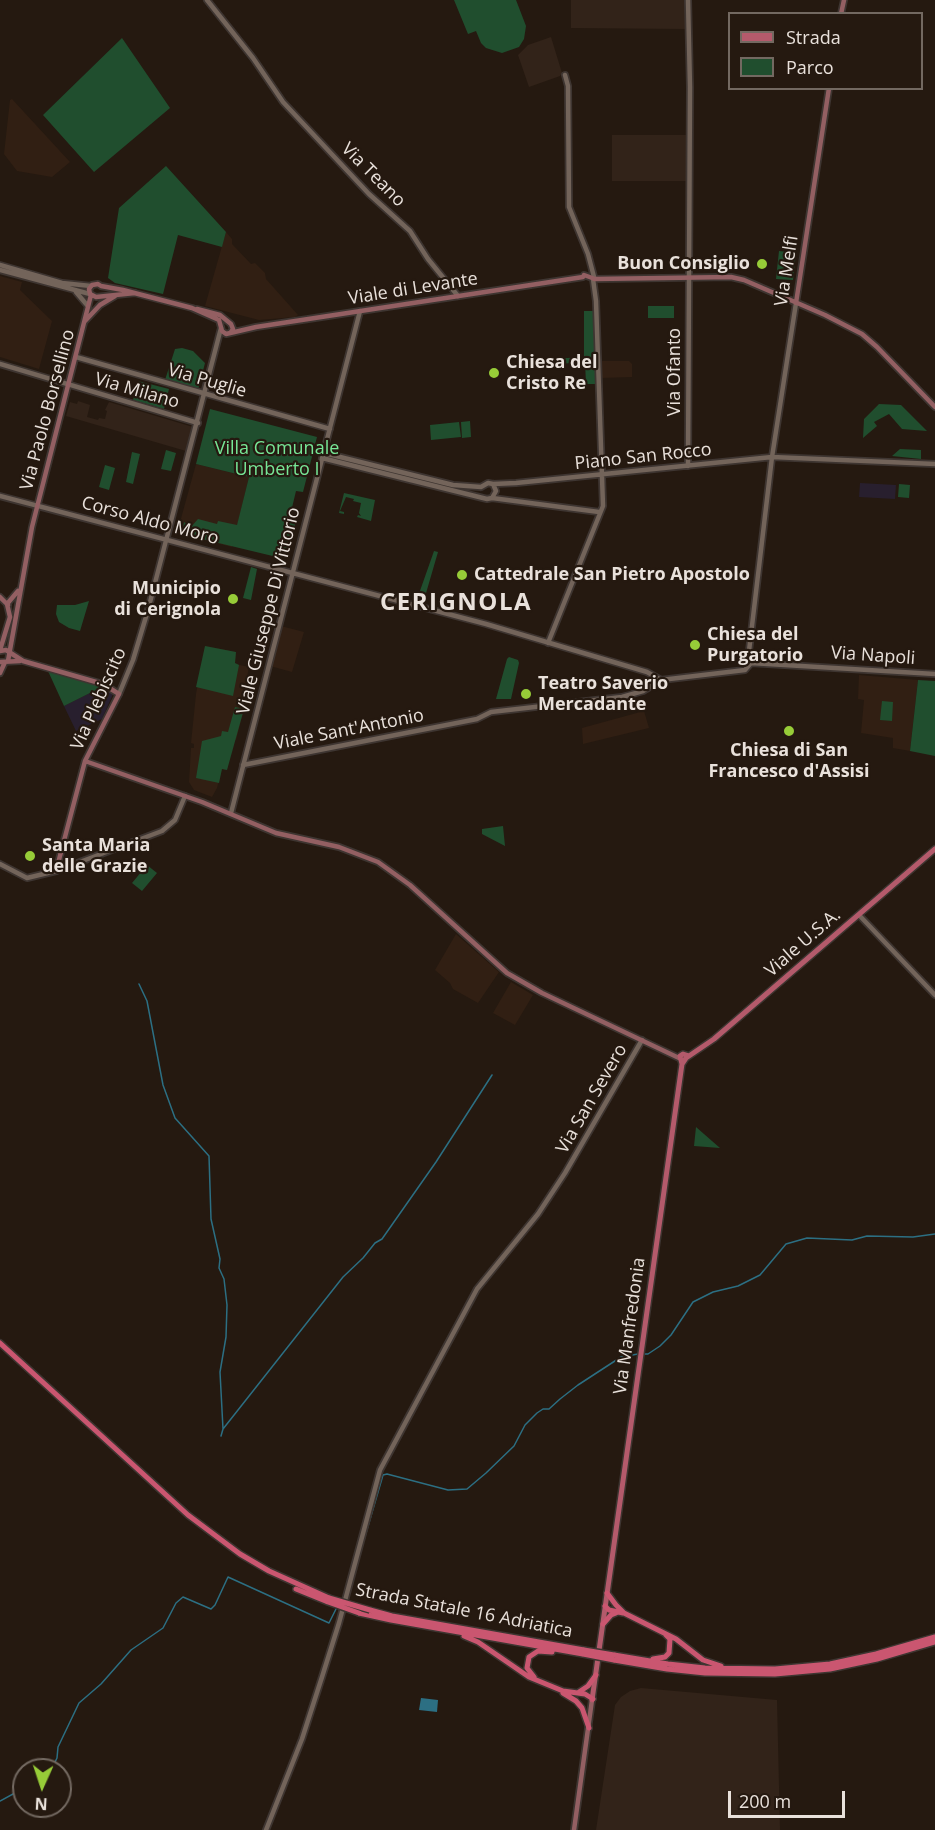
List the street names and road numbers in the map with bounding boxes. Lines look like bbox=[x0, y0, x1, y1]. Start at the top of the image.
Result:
street label: Via Teano bbox=[336, 138, 410, 212]
street label: Via Melfi bbox=[771, 234, 803, 308]
street label: Viale di Levante bbox=[347, 268, 479, 310]
street label: Via Paolo Borsellino bbox=[16, 327, 80, 493]
street label: Via Ofanto bbox=[664, 328, 686, 416]
street label: Via Puglie bbox=[165, 359, 249, 403]
street label: Via Milano bbox=[92, 369, 182, 413]
street label: Piano San Rocco bbox=[573, 439, 713, 475]
street label: Corso Aldo Moro bbox=[79, 492, 221, 550]
street label: Viale Giuseppe Di Vittorio bbox=[233, 505, 305, 717]
street label: Via Napoli bbox=[830, 642, 916, 670]
street label: Via Plebiscito bbox=[67, 644, 131, 754]
street label: Viale Sant'Antonio bbox=[272, 705, 426, 755]
street label: Viale U.S.A. bbox=[761, 904, 845, 982]
street label: Via San Severo bbox=[552, 1040, 632, 1158]
street label: Via Manfredonia bbox=[610, 1256, 650, 1396]
street label: Strada Statale 16 Adriatica bbox=[354, 1579, 574, 1643]

